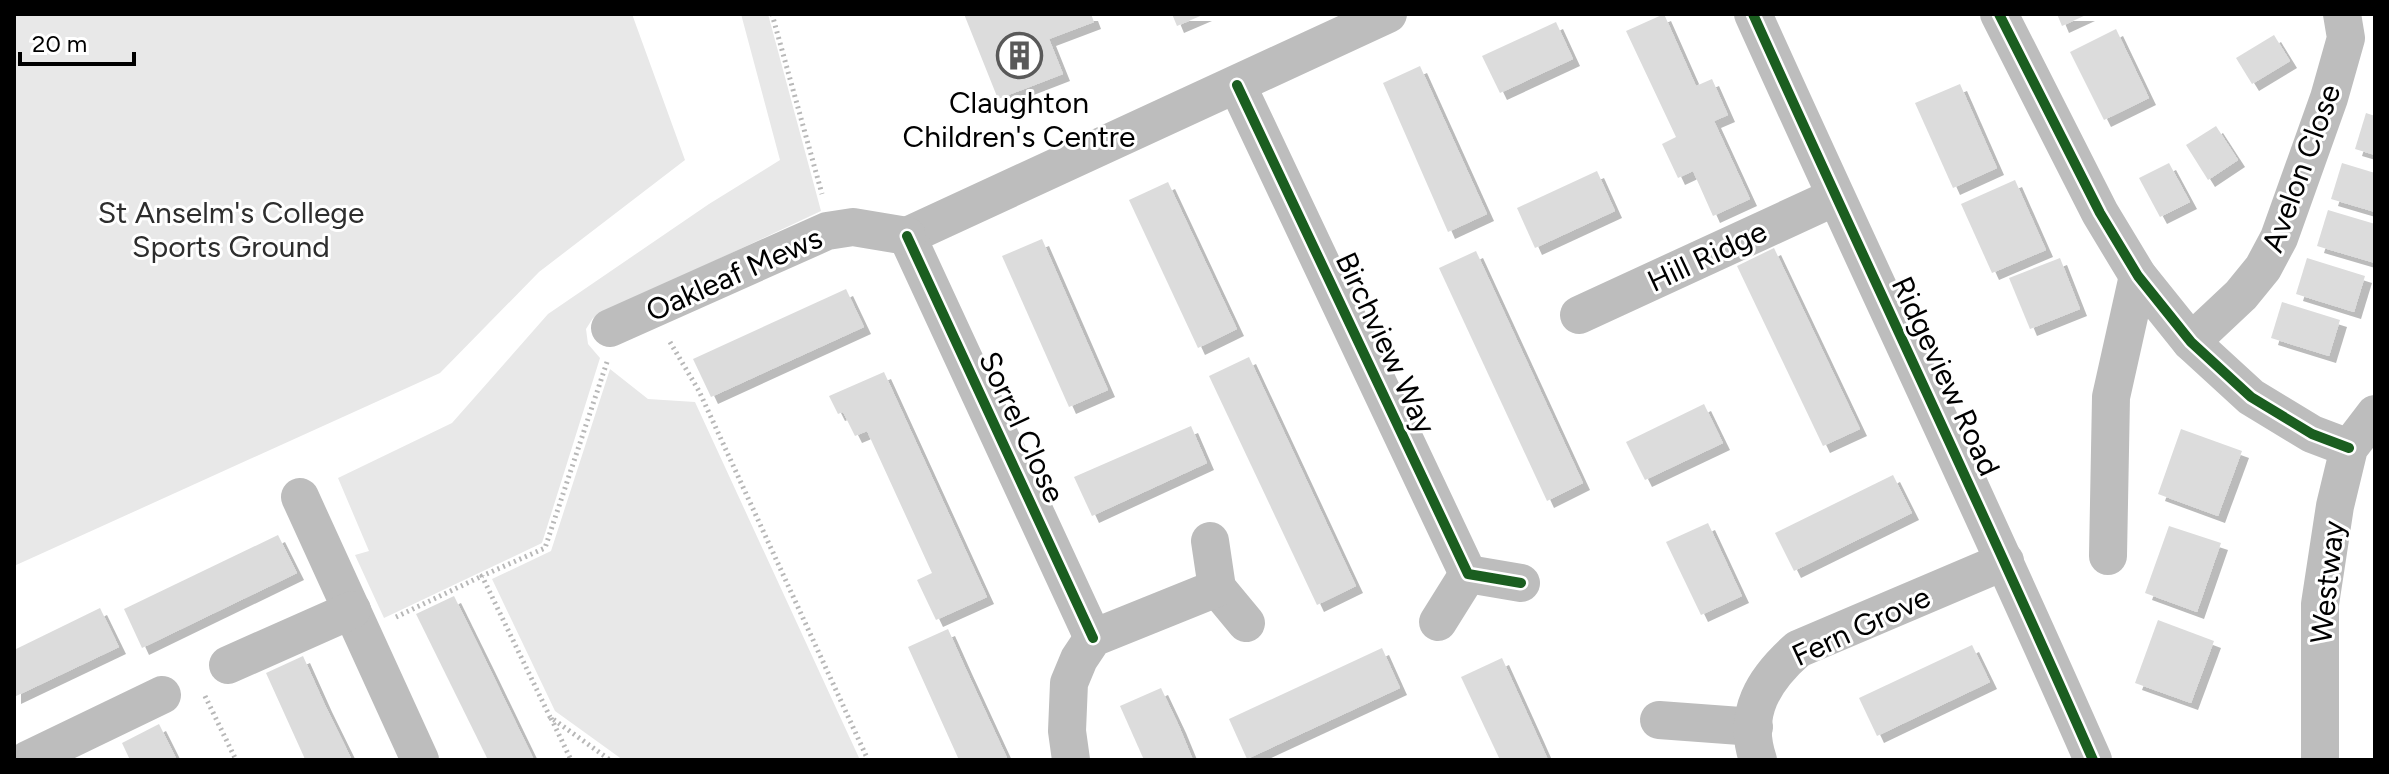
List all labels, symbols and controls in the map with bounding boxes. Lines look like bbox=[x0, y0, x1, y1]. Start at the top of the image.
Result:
scale bar bbox=[20, 16, 134, 66]
text: 20 m bbox=[32, 29, 87, 58]
building icon: Claughton Children's Centre bbox=[995, 32, 1043, 80]
street label: Avelon Close bbox=[2254, 79, 2348, 257]
place label: Claughton Children's Centre bbox=[903, 84, 1135, 155]
park label: St Anselm's College Sports Ground bbox=[98, 194, 364, 265]
street label: Hill Ridge bbox=[1641, 212, 1773, 300]
street label: Oakleaf Mews bbox=[640, 219, 828, 329]
street label: Birchview Way bbox=[1328, 246, 1444, 440]
street label: Ridgeview Road bbox=[1884, 271, 2008, 481]
street label: Sorrel Close bbox=[971, 346, 1073, 508]
street label: Westway bbox=[2302, 519, 2352, 645]
street label: Fern Grove bbox=[1786, 578, 1936, 674]

